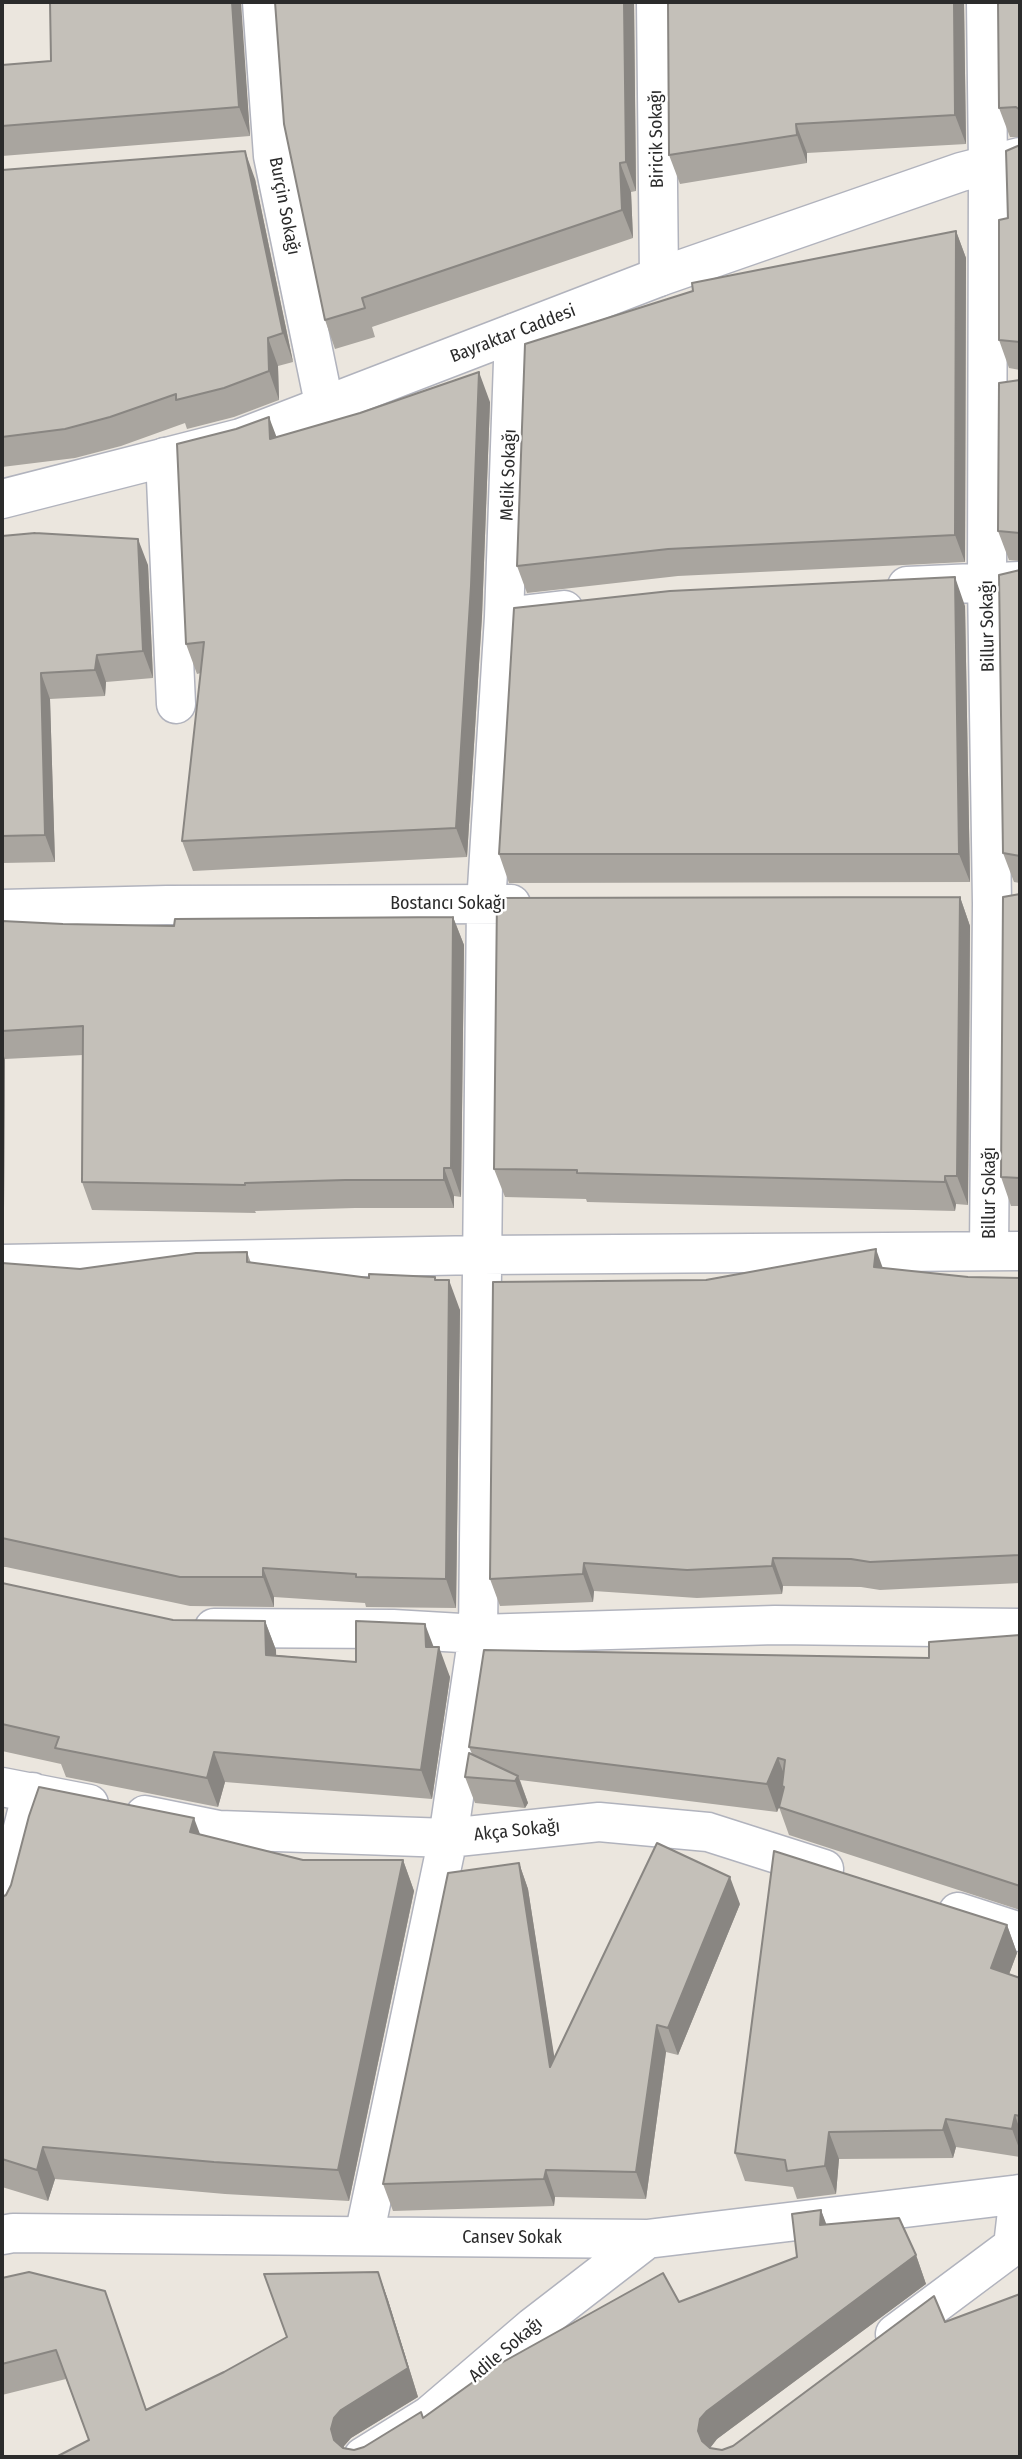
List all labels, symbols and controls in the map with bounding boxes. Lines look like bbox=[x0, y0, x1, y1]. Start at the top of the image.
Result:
street label: Biricik Sokağı bbox=[645, 90, 669, 188]
street label: Burçin Sokağı bbox=[264, 155, 304, 257]
street label: Bayraktar Caddesi bbox=[447, 300, 579, 368]
street label: Melik Sokağı bbox=[497, 429, 521, 521]
street label: Billur Sokağı bbox=[976, 580, 1000, 672]
street label: Bostancı Sokağı bbox=[390, 893, 506, 915]
street label: Billur Sokağı bbox=[979, 1147, 1001, 1239]
street label: Akça Sokağı bbox=[473, 1816, 561, 1846]
street label: Cansev Sokak bbox=[462, 2227, 562, 2249]
street label: Adile Sokağı bbox=[465, 2313, 547, 2387]

